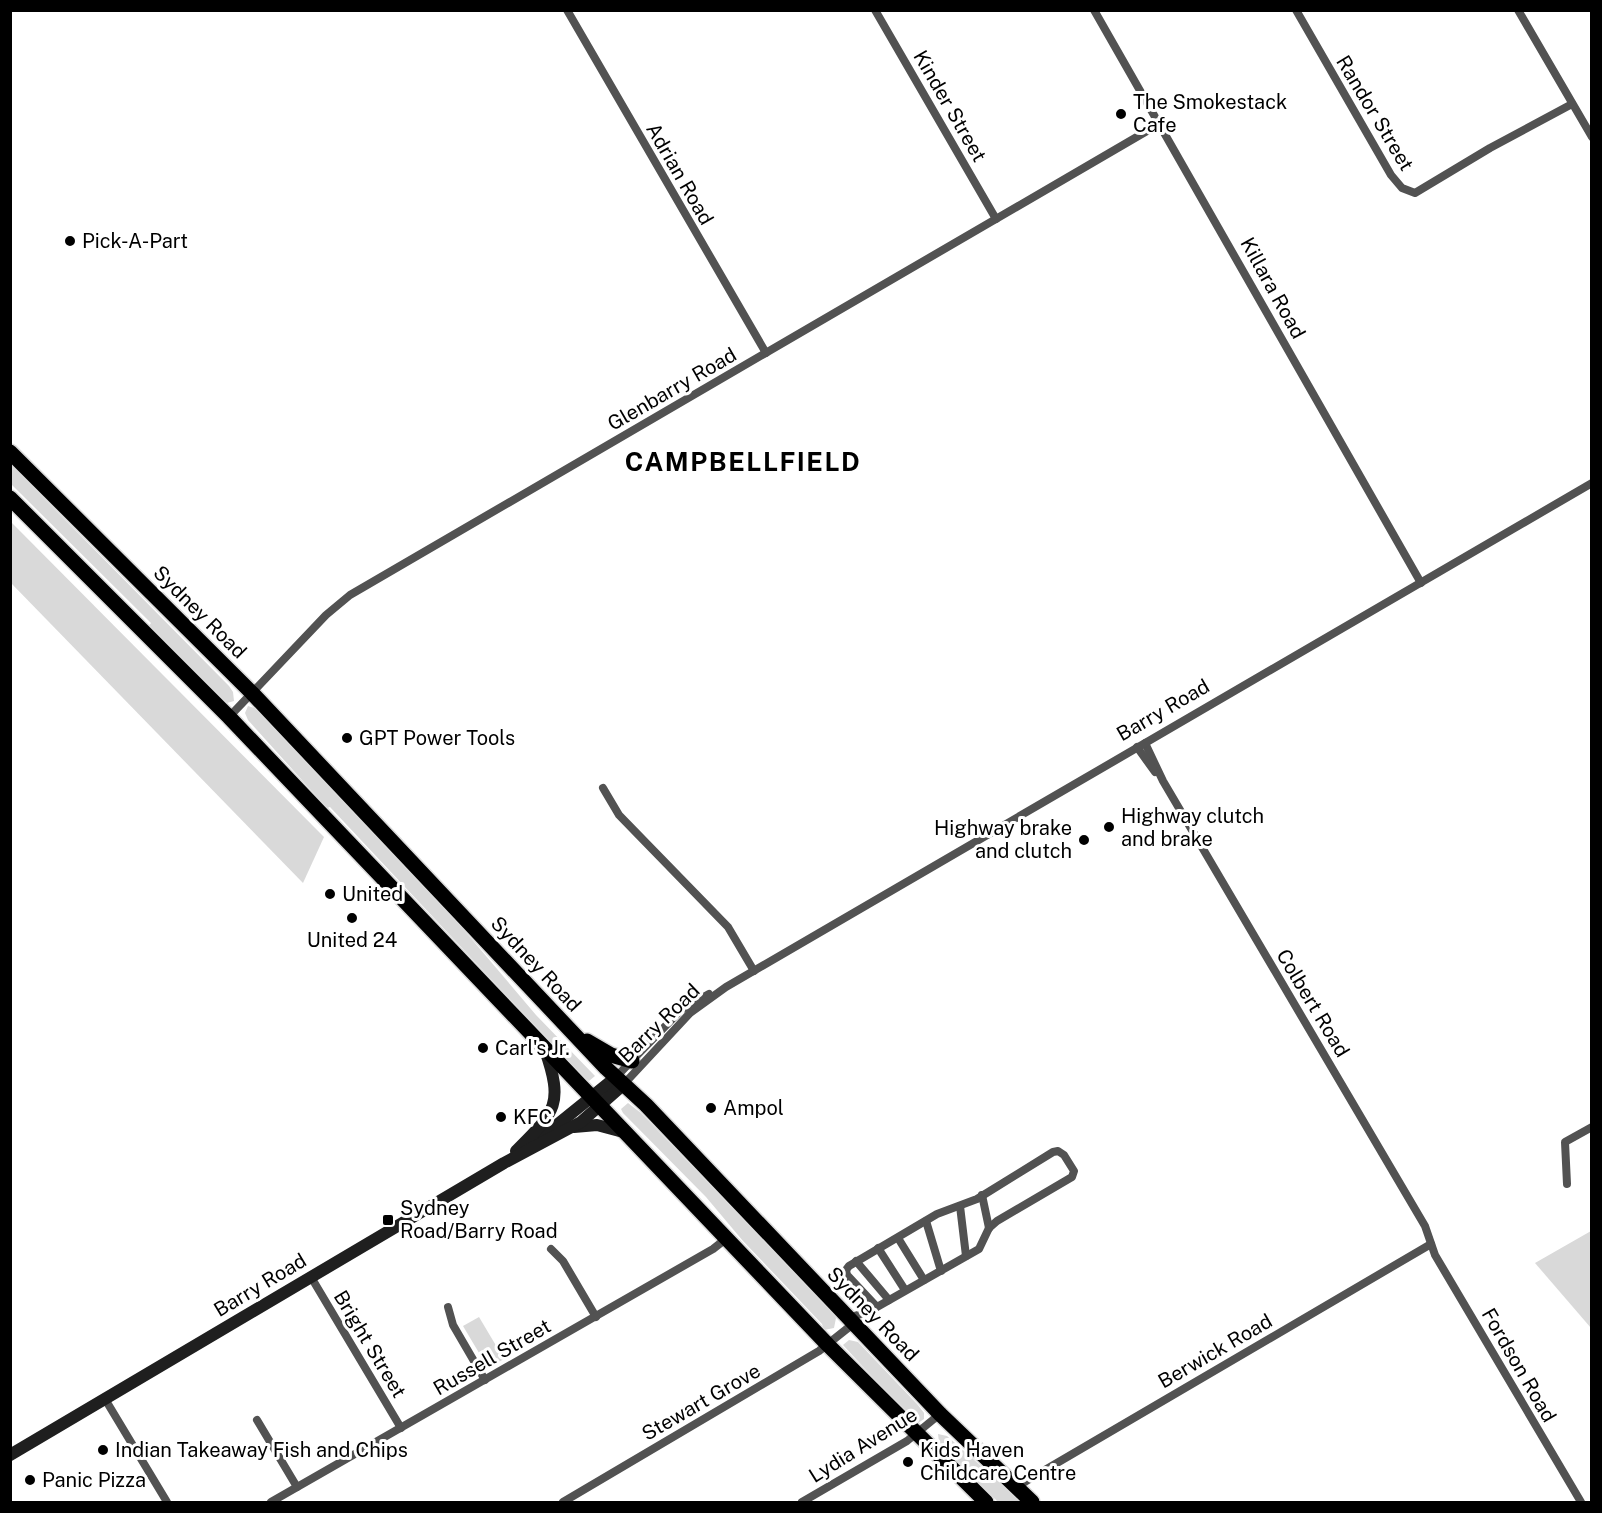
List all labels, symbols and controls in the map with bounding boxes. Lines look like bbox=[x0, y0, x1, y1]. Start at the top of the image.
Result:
street label: Kinder Street bbox=[908, 46, 992, 166]
street label: Randor Street bbox=[1331, 51, 1419, 175]
place label: The Smokestack Cafe bbox=[1133, 90, 1287, 137]
marker: The Smokestack Cafe bbox=[1114, 107, 1128, 121]
street label: Adrian Road bbox=[641, 119, 719, 229]
place label: Pick-A-Part bbox=[82, 229, 188, 253]
street label: Killara Road bbox=[1235, 233, 1311, 343]
marker: Pick-A-Part bbox=[63, 234, 77, 248]
street label: Glenbarry Road bbox=[603, 342, 741, 436]
district label: CAMPBELLFIELD bbox=[625, 446, 861, 477]
street label: Sydney Road bbox=[148, 560, 252, 664]
street label: Barry Road bbox=[1112, 674, 1214, 746]
place label: GPT Power Tools bbox=[359, 726, 515, 750]
marker: GPT Power Tools bbox=[340, 731, 354, 745]
place label: Highway clutch and brake bbox=[1121, 804, 1264, 851]
place label: Highway brake and clutch bbox=[934, 816, 1072, 863]
marker: Highway clutch and brake bbox=[1102, 820, 1116, 834]
marker: Highway brake and clutch bbox=[1077, 833, 1091, 847]
place label: United bbox=[342, 882, 403, 906]
marker: United bbox=[323, 887, 337, 901]
marker: United 24 bbox=[345, 911, 359, 925]
street label: Sydney Road bbox=[486, 911, 586, 1017]
place label: United 24 bbox=[307, 928, 397, 952]
street label: Colbert Road bbox=[1271, 945, 1355, 1061]
street label: Barry Road bbox=[614, 979, 704, 1067]
place label: Carl's Jr. bbox=[495, 1036, 570, 1060]
marker: Carl's Jr. bbox=[476, 1041, 490, 1055]
place label: Ampol bbox=[723, 1096, 784, 1120]
marker: Ampol bbox=[704, 1101, 718, 1115]
place label: KFC bbox=[513, 1105, 552, 1129]
marker: KFC bbox=[494, 1110, 508, 1124]
place label: Sydney Road/Barry Road bbox=[400, 1196, 558, 1243]
marker: Sydney Road/Barry Road bbox=[381, 1213, 395, 1227]
street label: Barry Road bbox=[210, 1248, 310, 1322]
street label: Sydney Road bbox=[822, 1262, 924, 1366]
street label: Bright Street bbox=[329, 1286, 411, 1402]
street label: Fordson Road bbox=[1477, 1304, 1561, 1426]
street label: Berwick Road bbox=[1154, 1309, 1276, 1393]
street label: Russell Street bbox=[429, 1314, 555, 1400]
street label: Stewart Grove bbox=[637, 1358, 765, 1446]
street label: Lydia Avenue bbox=[805, 1402, 921, 1488]
place label: Indian Takeaway Fish and Chips bbox=[115, 1438, 408, 1462]
place label: Kids Haven Childcare Centre bbox=[920, 1438, 1076, 1485]
marker: Indian Takeaway Fish and Chips bbox=[96, 1443, 110, 1457]
marker: Kids Haven Childcare Centre bbox=[901, 1455, 915, 1469]
place label: Panic Pizza bbox=[42, 1468, 146, 1492]
marker: Panic Pizza bbox=[23, 1473, 37, 1487]

